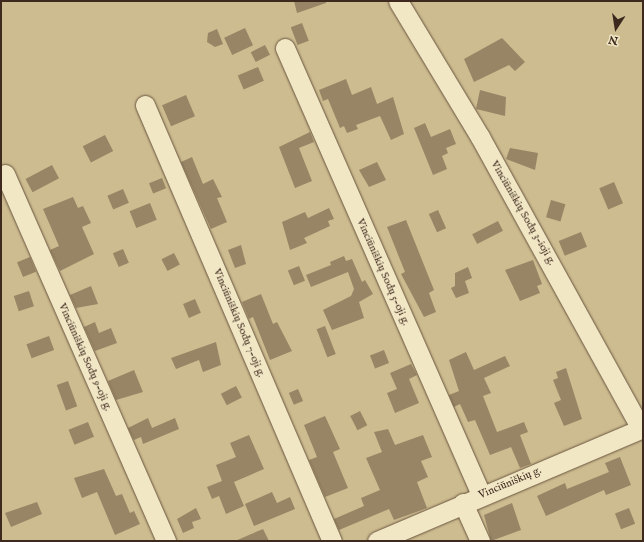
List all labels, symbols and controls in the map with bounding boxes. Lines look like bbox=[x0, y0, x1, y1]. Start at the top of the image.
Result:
north arrow bbox=[596, 8, 636, 48]
text: N bbox=[607, 32, 620, 48]
street label: Vinciūniškių Sodų 3-ioji g. bbox=[488, 158, 558, 268]
street label: Vinciūniškių Sodų 5-oji g. bbox=[353, 217, 413, 327]
street label: Vinciūniškių Sodų 7-oji g. bbox=[210, 267, 268, 379]
street label: Vinciūniškių Sodų 9-oji g. bbox=[55, 301, 115, 413]
street label: Vinciūniškių g. bbox=[477, 464, 543, 502]

